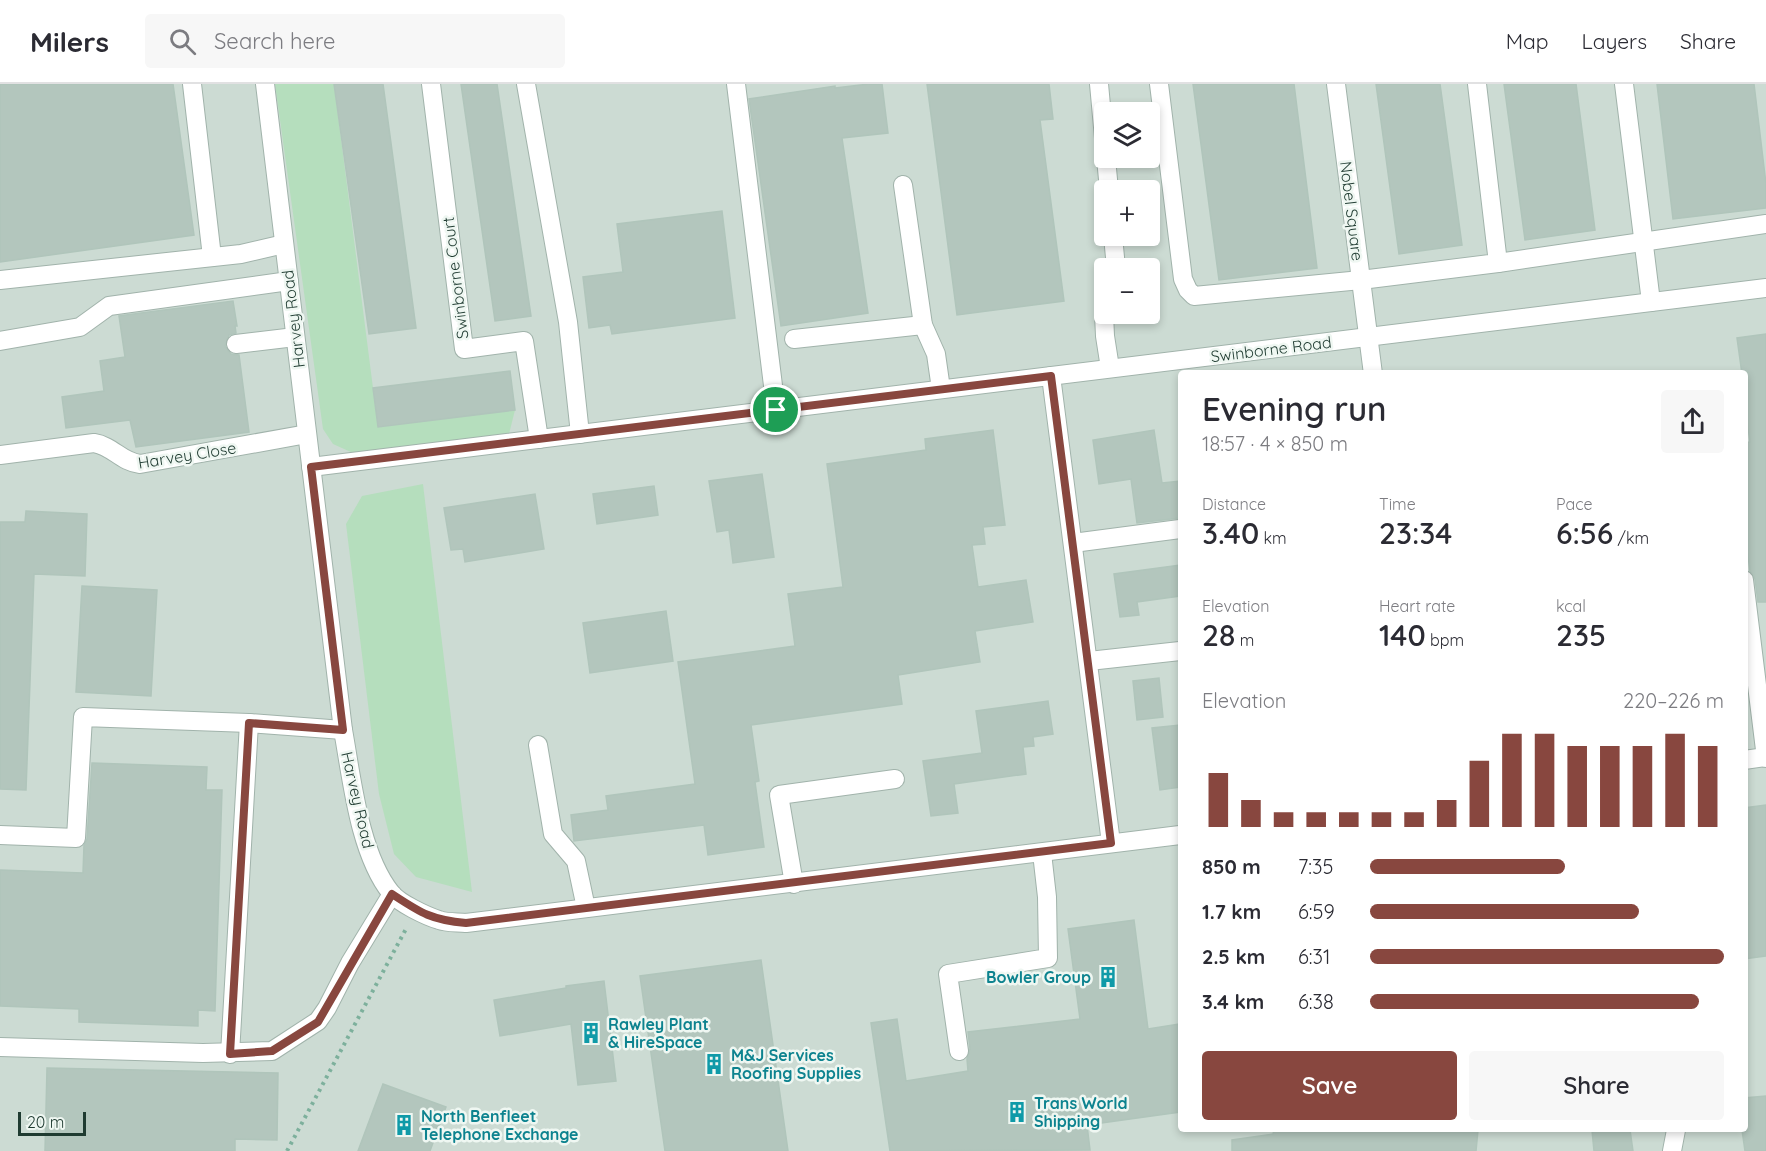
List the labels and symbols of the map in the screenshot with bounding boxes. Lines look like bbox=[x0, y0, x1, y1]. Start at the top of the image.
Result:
street label: Nobel Square bbox=[1336, 160, 1368, 262]
street label: Swinborne Court bbox=[438, 216, 472, 340]
street label: Harvey Road bbox=[277, 269, 309, 369]
street label: Swinborne Road bbox=[1209, 332, 1333, 366]
pin bbox=[750, 384, 801, 435]
street label: Harvey Close bbox=[136, 437, 238, 473]
street label: Harvey Road bbox=[337, 750, 379, 850]
building icon: Bowler Group bbox=[1096, 965, 1120, 989]
place label: Bowler Group bbox=[986, 967, 1091, 987]
place label: Rawley Plant & HireSpace bbox=[608, 1014, 709, 1052]
building icon: Rawley Plant & HireSpace bbox=[579, 1021, 603, 1045]
place label: M&J Services Roofing Supplies bbox=[731, 1045, 861, 1083]
building icon: M&J Services Roofing Supplies bbox=[702, 1052, 726, 1076]
place label: Trans World Shipping bbox=[1034, 1093, 1128, 1131]
building icon: Trans World Shipping bbox=[1005, 1100, 1029, 1124]
place label: North Benfleet Telephone Exchange bbox=[421, 1106, 579, 1144]
scale bar bbox=[18, 1109, 86, 1136]
building icon: North Benfleet Telephone Exchange bbox=[392, 1113, 416, 1137]

